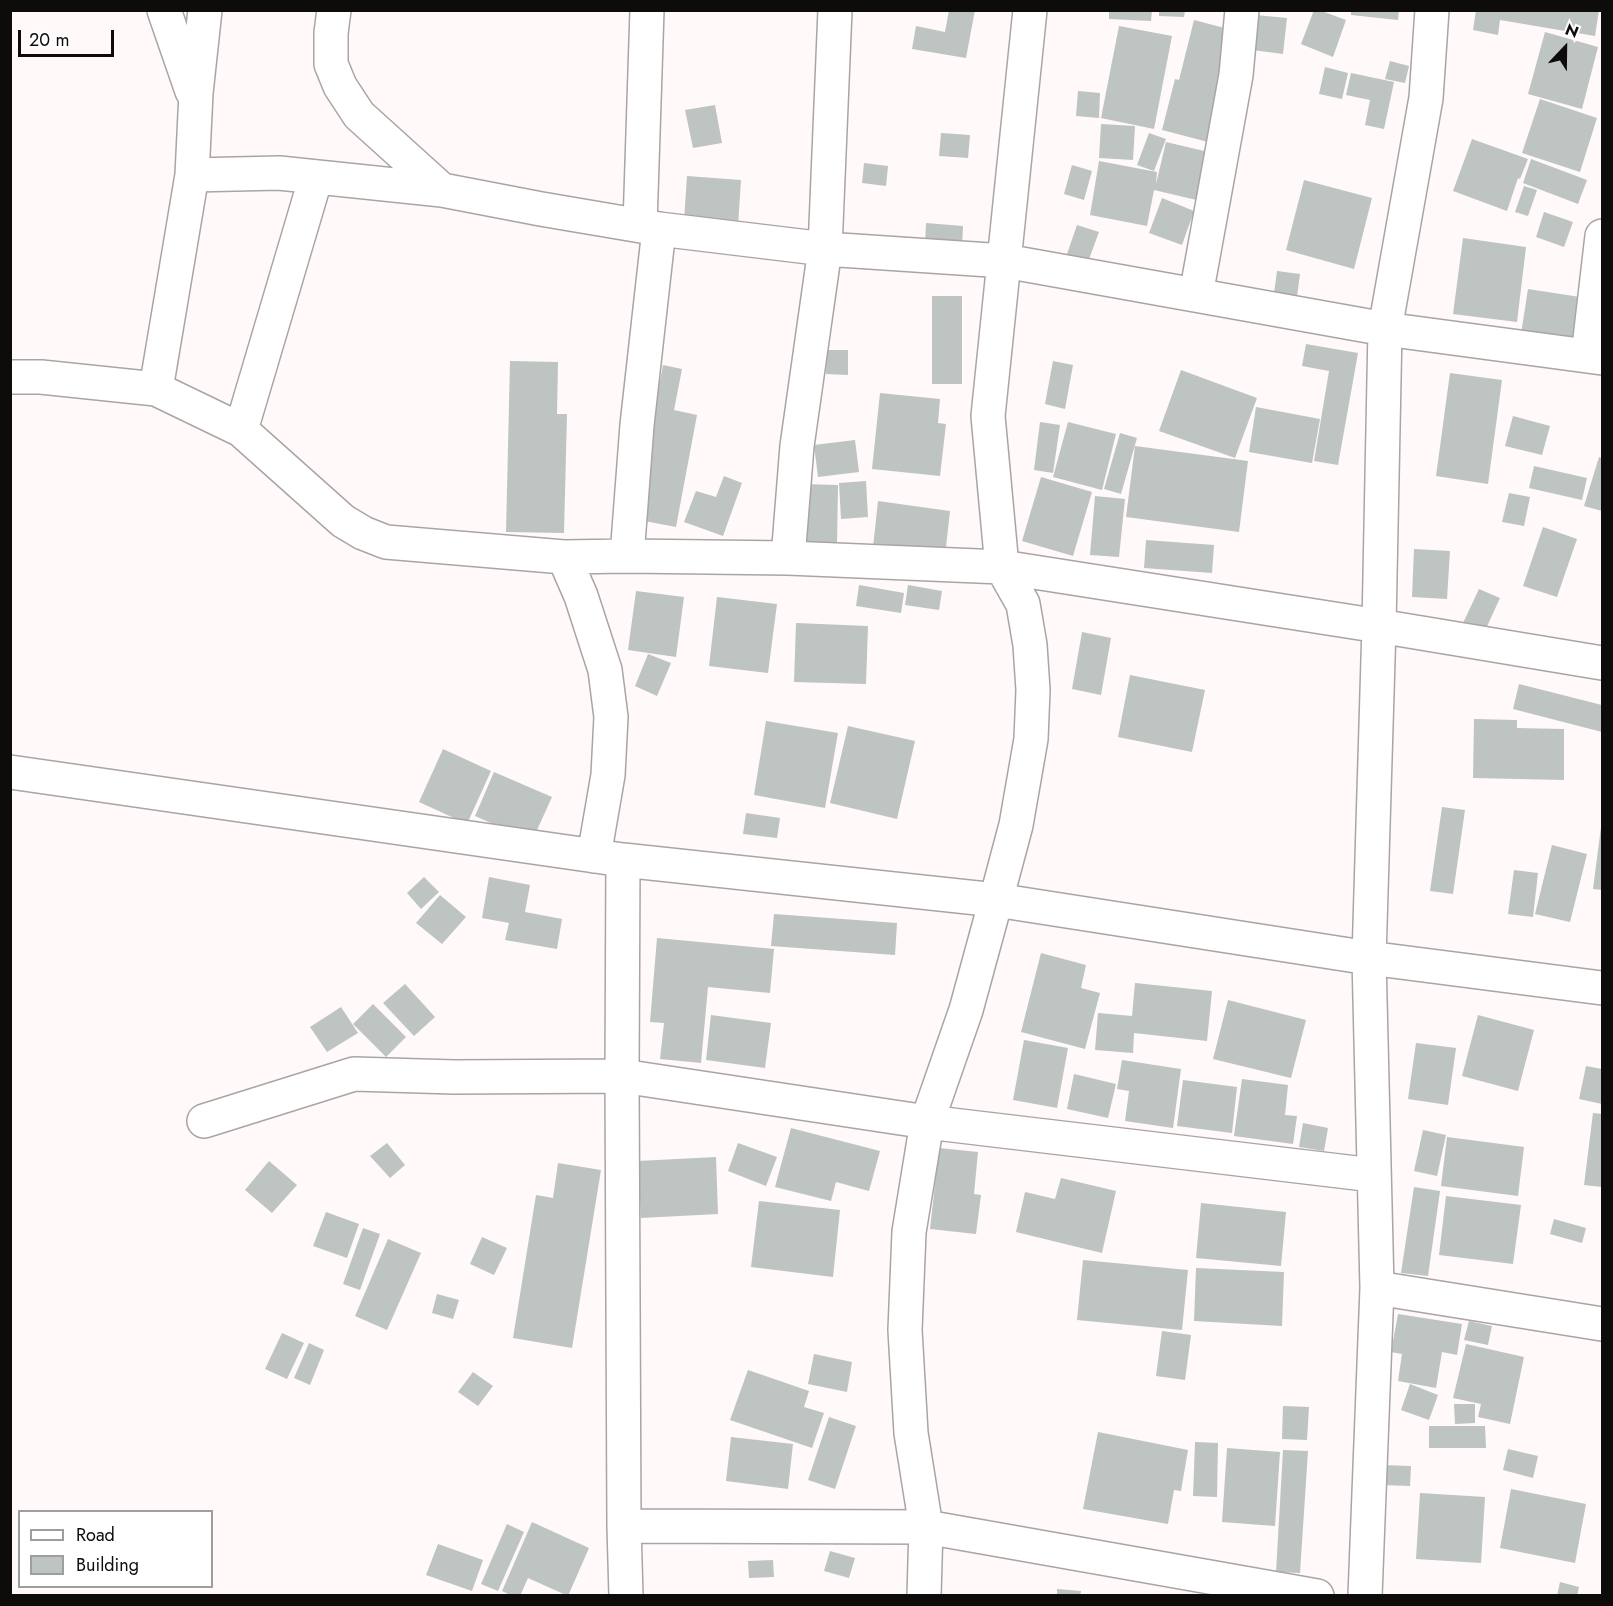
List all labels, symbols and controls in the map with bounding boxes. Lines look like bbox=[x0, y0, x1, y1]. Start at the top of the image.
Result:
scale bar bbox=[21, 18, 117, 56]
north arrow bbox=[1535, 18, 1595, 78]
text: N bbox=[1562, 18, 1582, 44]
text: 20 m bbox=[29, 27, 69, 53]
legend bbox=[18, 1510, 213, 1588]
text: Road bbox=[76, 1522, 115, 1548]
text: Building bbox=[76, 1552, 139, 1578]

